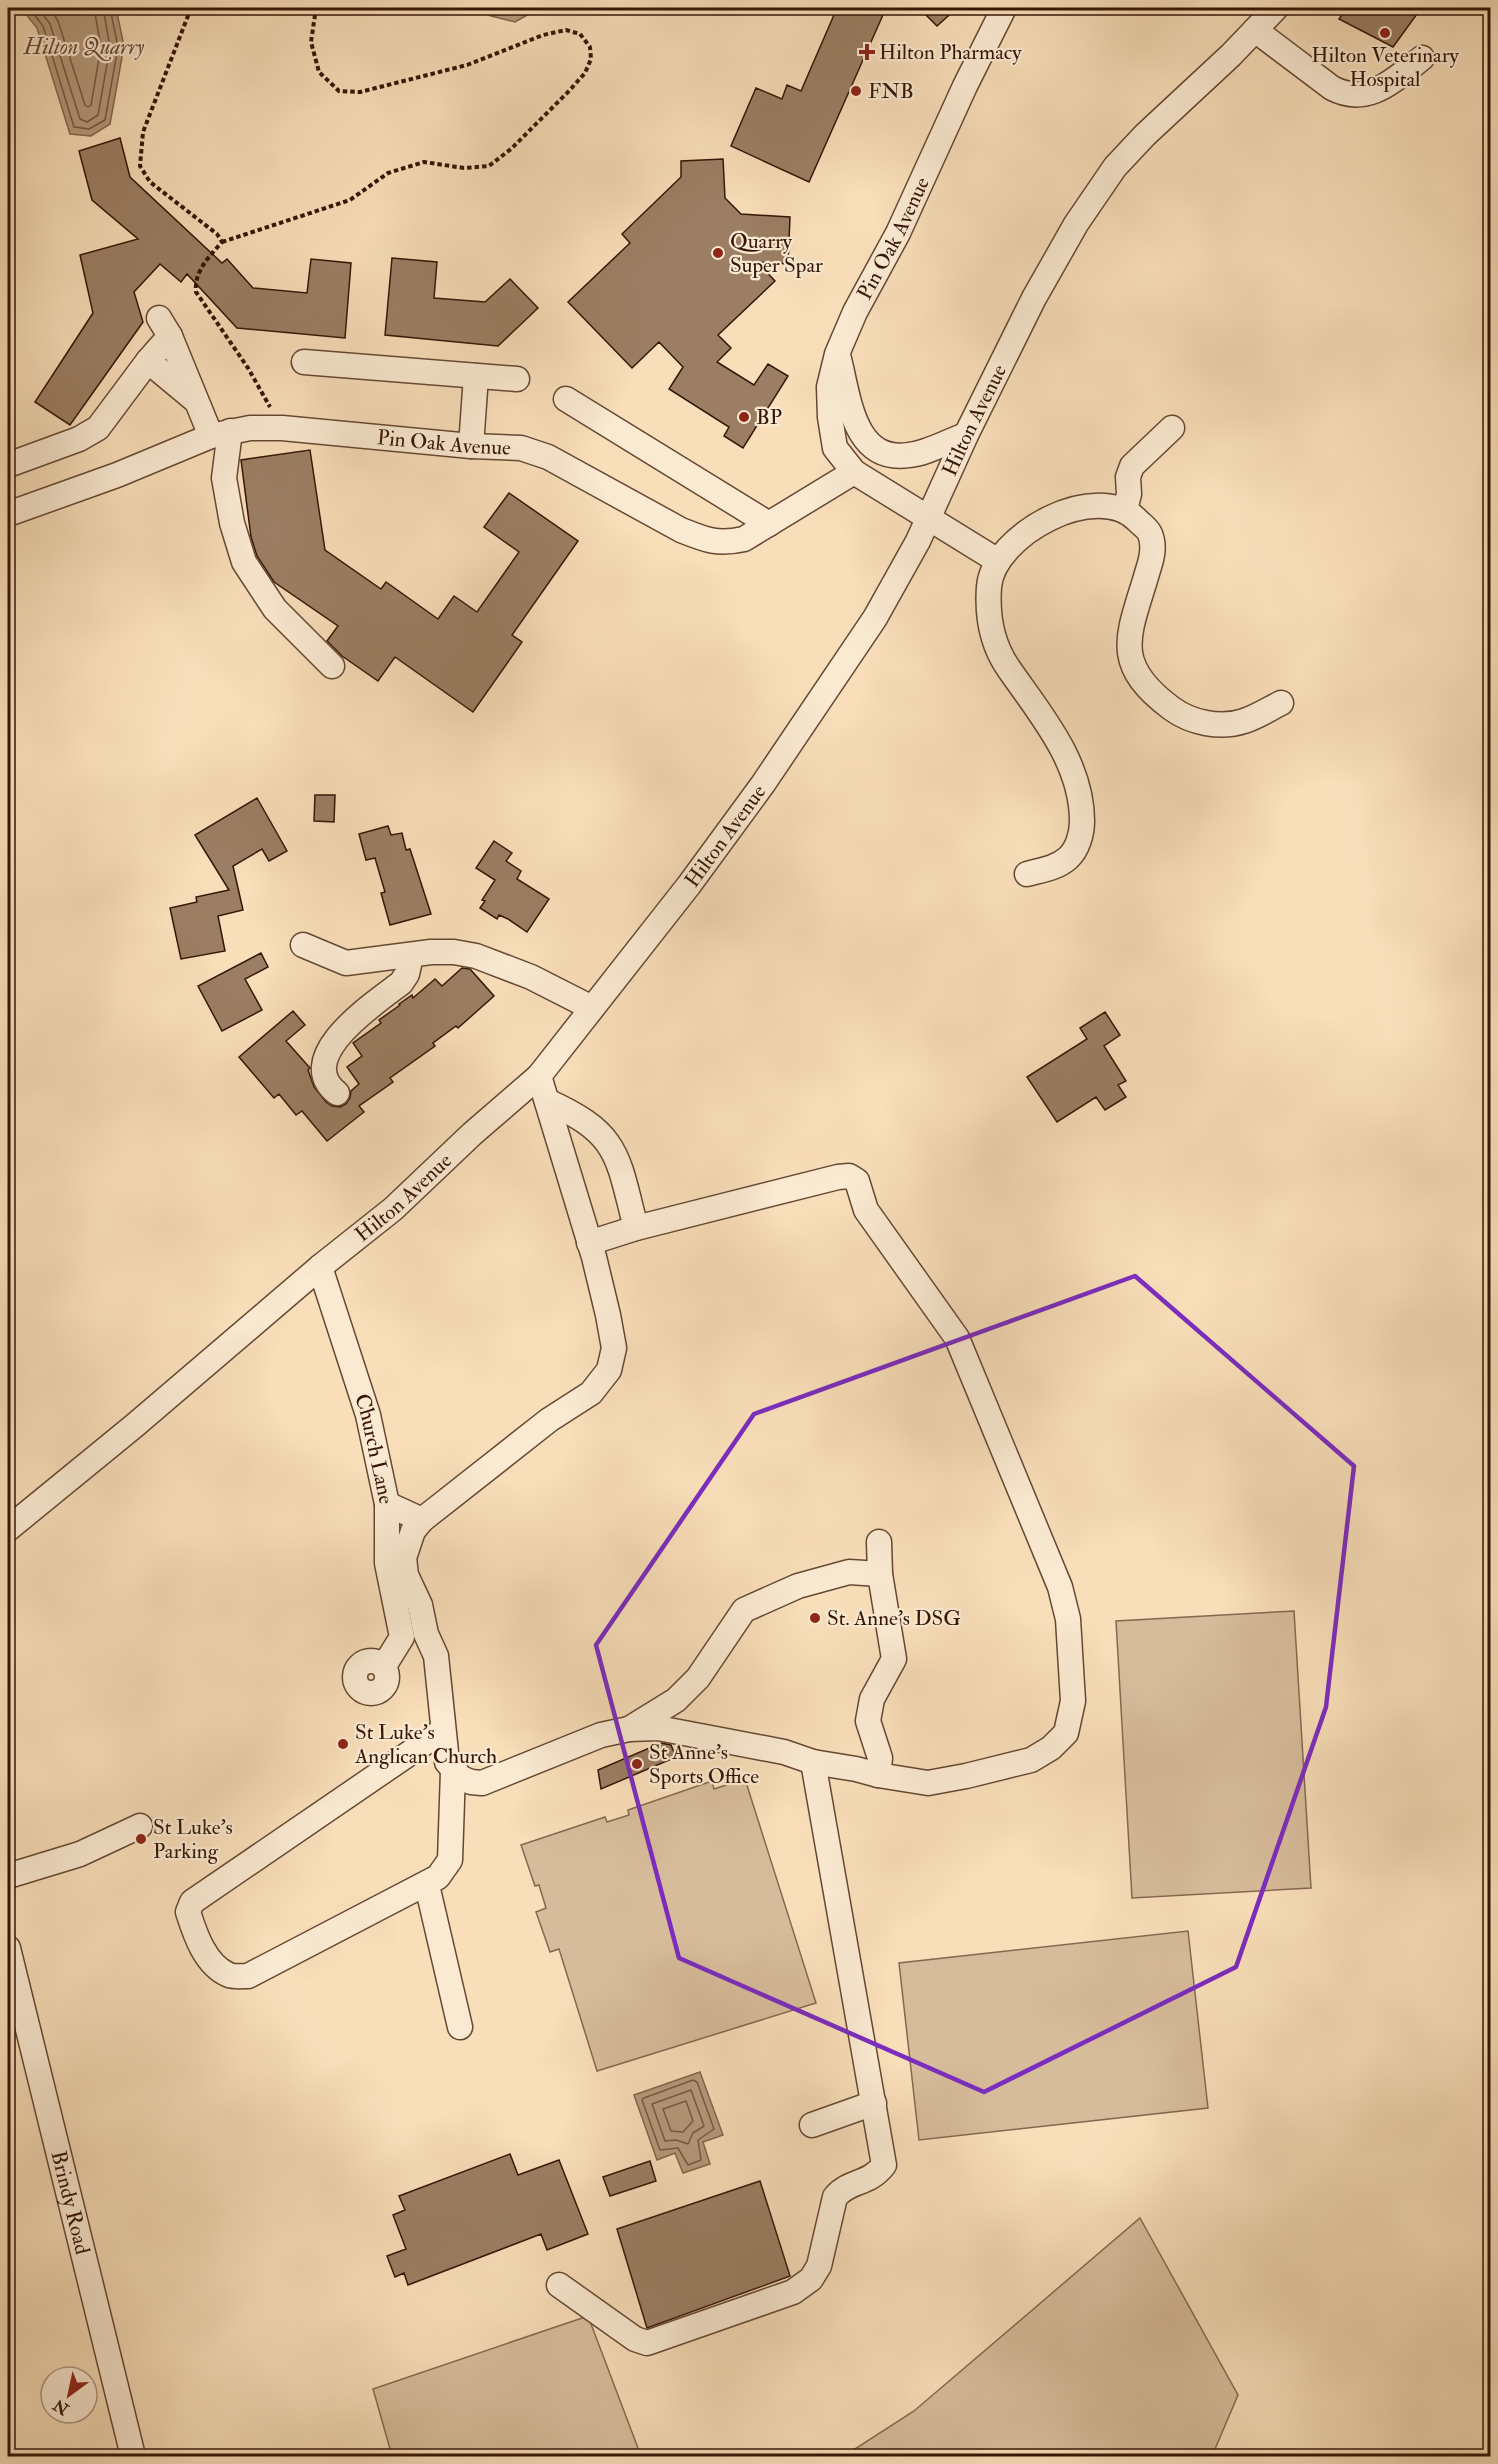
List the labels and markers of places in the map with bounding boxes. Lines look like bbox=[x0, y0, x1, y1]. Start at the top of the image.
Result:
marker: Hilton Veterinary Hospital bbox=[1378, 26, 1392, 40]
place label: Hilton Pharmacy bbox=[879, 39, 1022, 66]
place label: Hilton Veterinary Hospital bbox=[1311, 42, 1460, 93]
marker: Hilton Pharmacy bbox=[860, 45, 874, 59]
place label: FNB bbox=[868, 78, 914, 105]
marker: FNB bbox=[849, 84, 863, 98]
place label: Quarry Super Spar bbox=[730, 228, 823, 279]
marker: Quarry Super Spar bbox=[711, 246, 725, 260]
place label: BP bbox=[756, 404, 782, 431]
marker: BP bbox=[737, 410, 751, 424]
place label: St. Anne's DSG bbox=[827, 1605, 961, 1632]
marker: St. Anne's DSG bbox=[808, 1611, 822, 1625]
place label: St Luke's Anglican Church bbox=[354, 1719, 497, 1770]
marker: St Luke's Anglican Church bbox=[336, 1737, 350, 1751]
place label: St Anne's Sports Office bbox=[649, 1739, 759, 1790]
marker: St Anne's Sports Office bbox=[630, 1757, 644, 1771]
place label: St Luke's Parking bbox=[153, 1814, 233, 1865]
marker: St Luke's Parking bbox=[134, 1832, 148, 1846]

